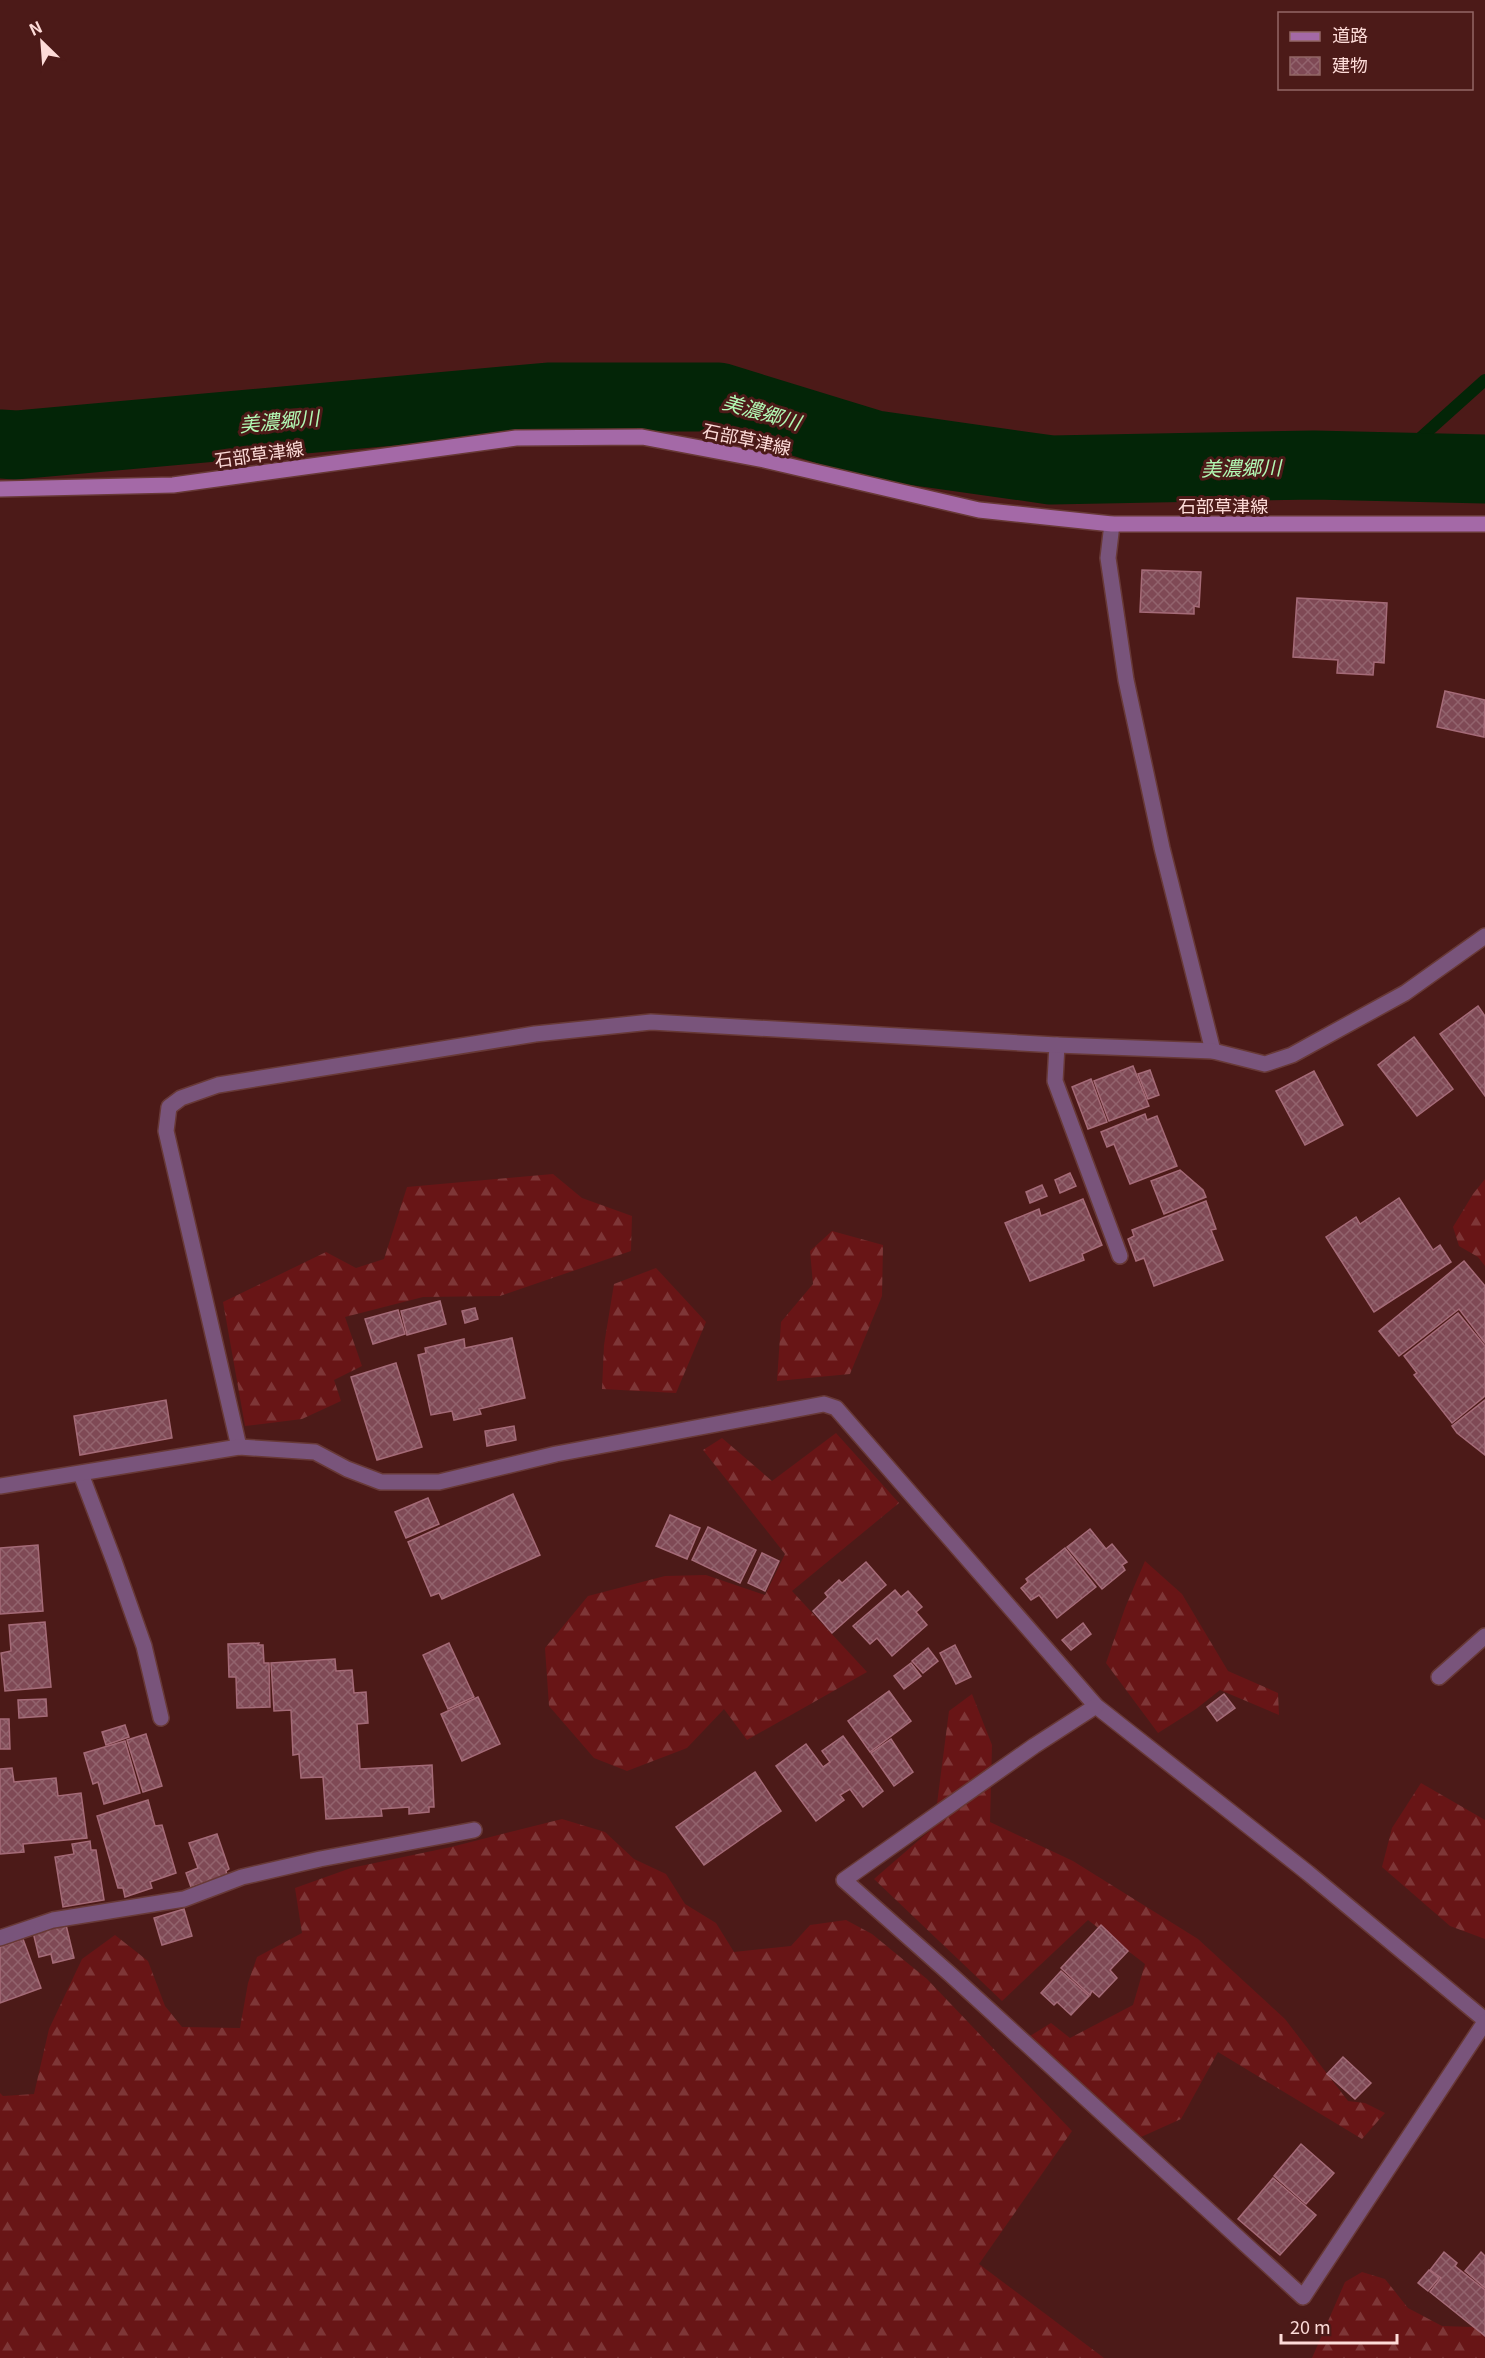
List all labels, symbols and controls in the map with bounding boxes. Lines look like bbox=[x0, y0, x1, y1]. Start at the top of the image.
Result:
north arrow bbox=[12, 12, 72, 72]
legend bbox=[1278, 12, 1473, 90]
text: N bbox=[25, 14, 46, 41]
text: 道路 bbox=[1332, 21, 1368, 47]
text: 建物 bbox=[1332, 51, 1368, 77]
water label: 美濃郷川 bbox=[720, 386, 806, 437]
water label: 美濃郷川 bbox=[238, 402, 322, 438]
street label: 石部草津線 bbox=[700, 416, 794, 460]
street label: 石部草津線 bbox=[213, 434, 305, 472]
water label: 美濃郷川 bbox=[1201, 452, 1283, 482]
street label: 石部草津線 bbox=[1178, 492, 1268, 518]
scale bar bbox=[1281, 2307, 1396, 2345]
text: 20 m bbox=[1290, 2313, 1331, 2339]

